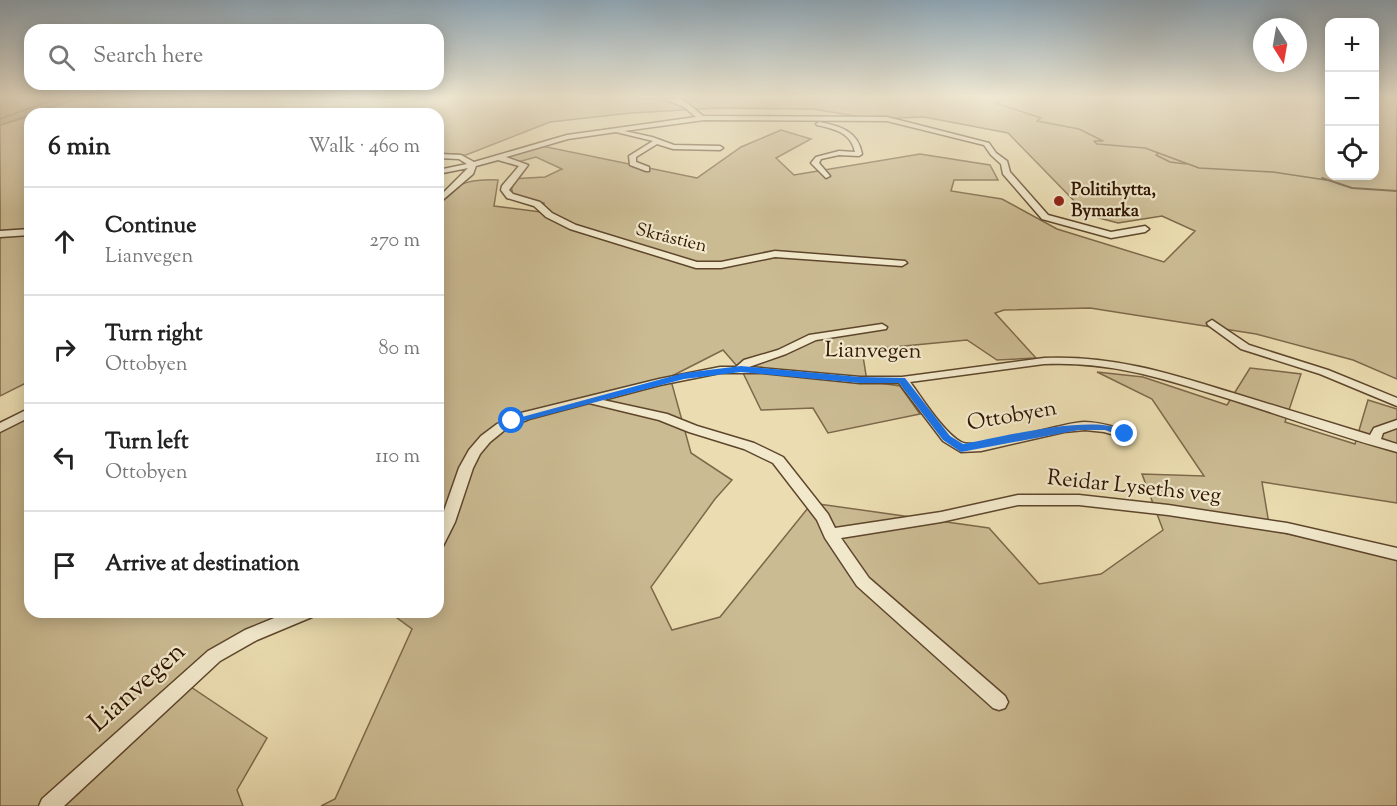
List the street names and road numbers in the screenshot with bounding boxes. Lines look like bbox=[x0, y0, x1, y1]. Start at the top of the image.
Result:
street label: Skråstien bbox=[633, 218, 710, 260]
street label: Lianvegen bbox=[824, 335, 922, 369]
street label: Ottobyen bbox=[964, 393, 1060, 441]
street label: Reidar Lyseths veg bbox=[1045, 463, 1223, 513]
street label: Lianvegen bbox=[81, 634, 195, 742]

